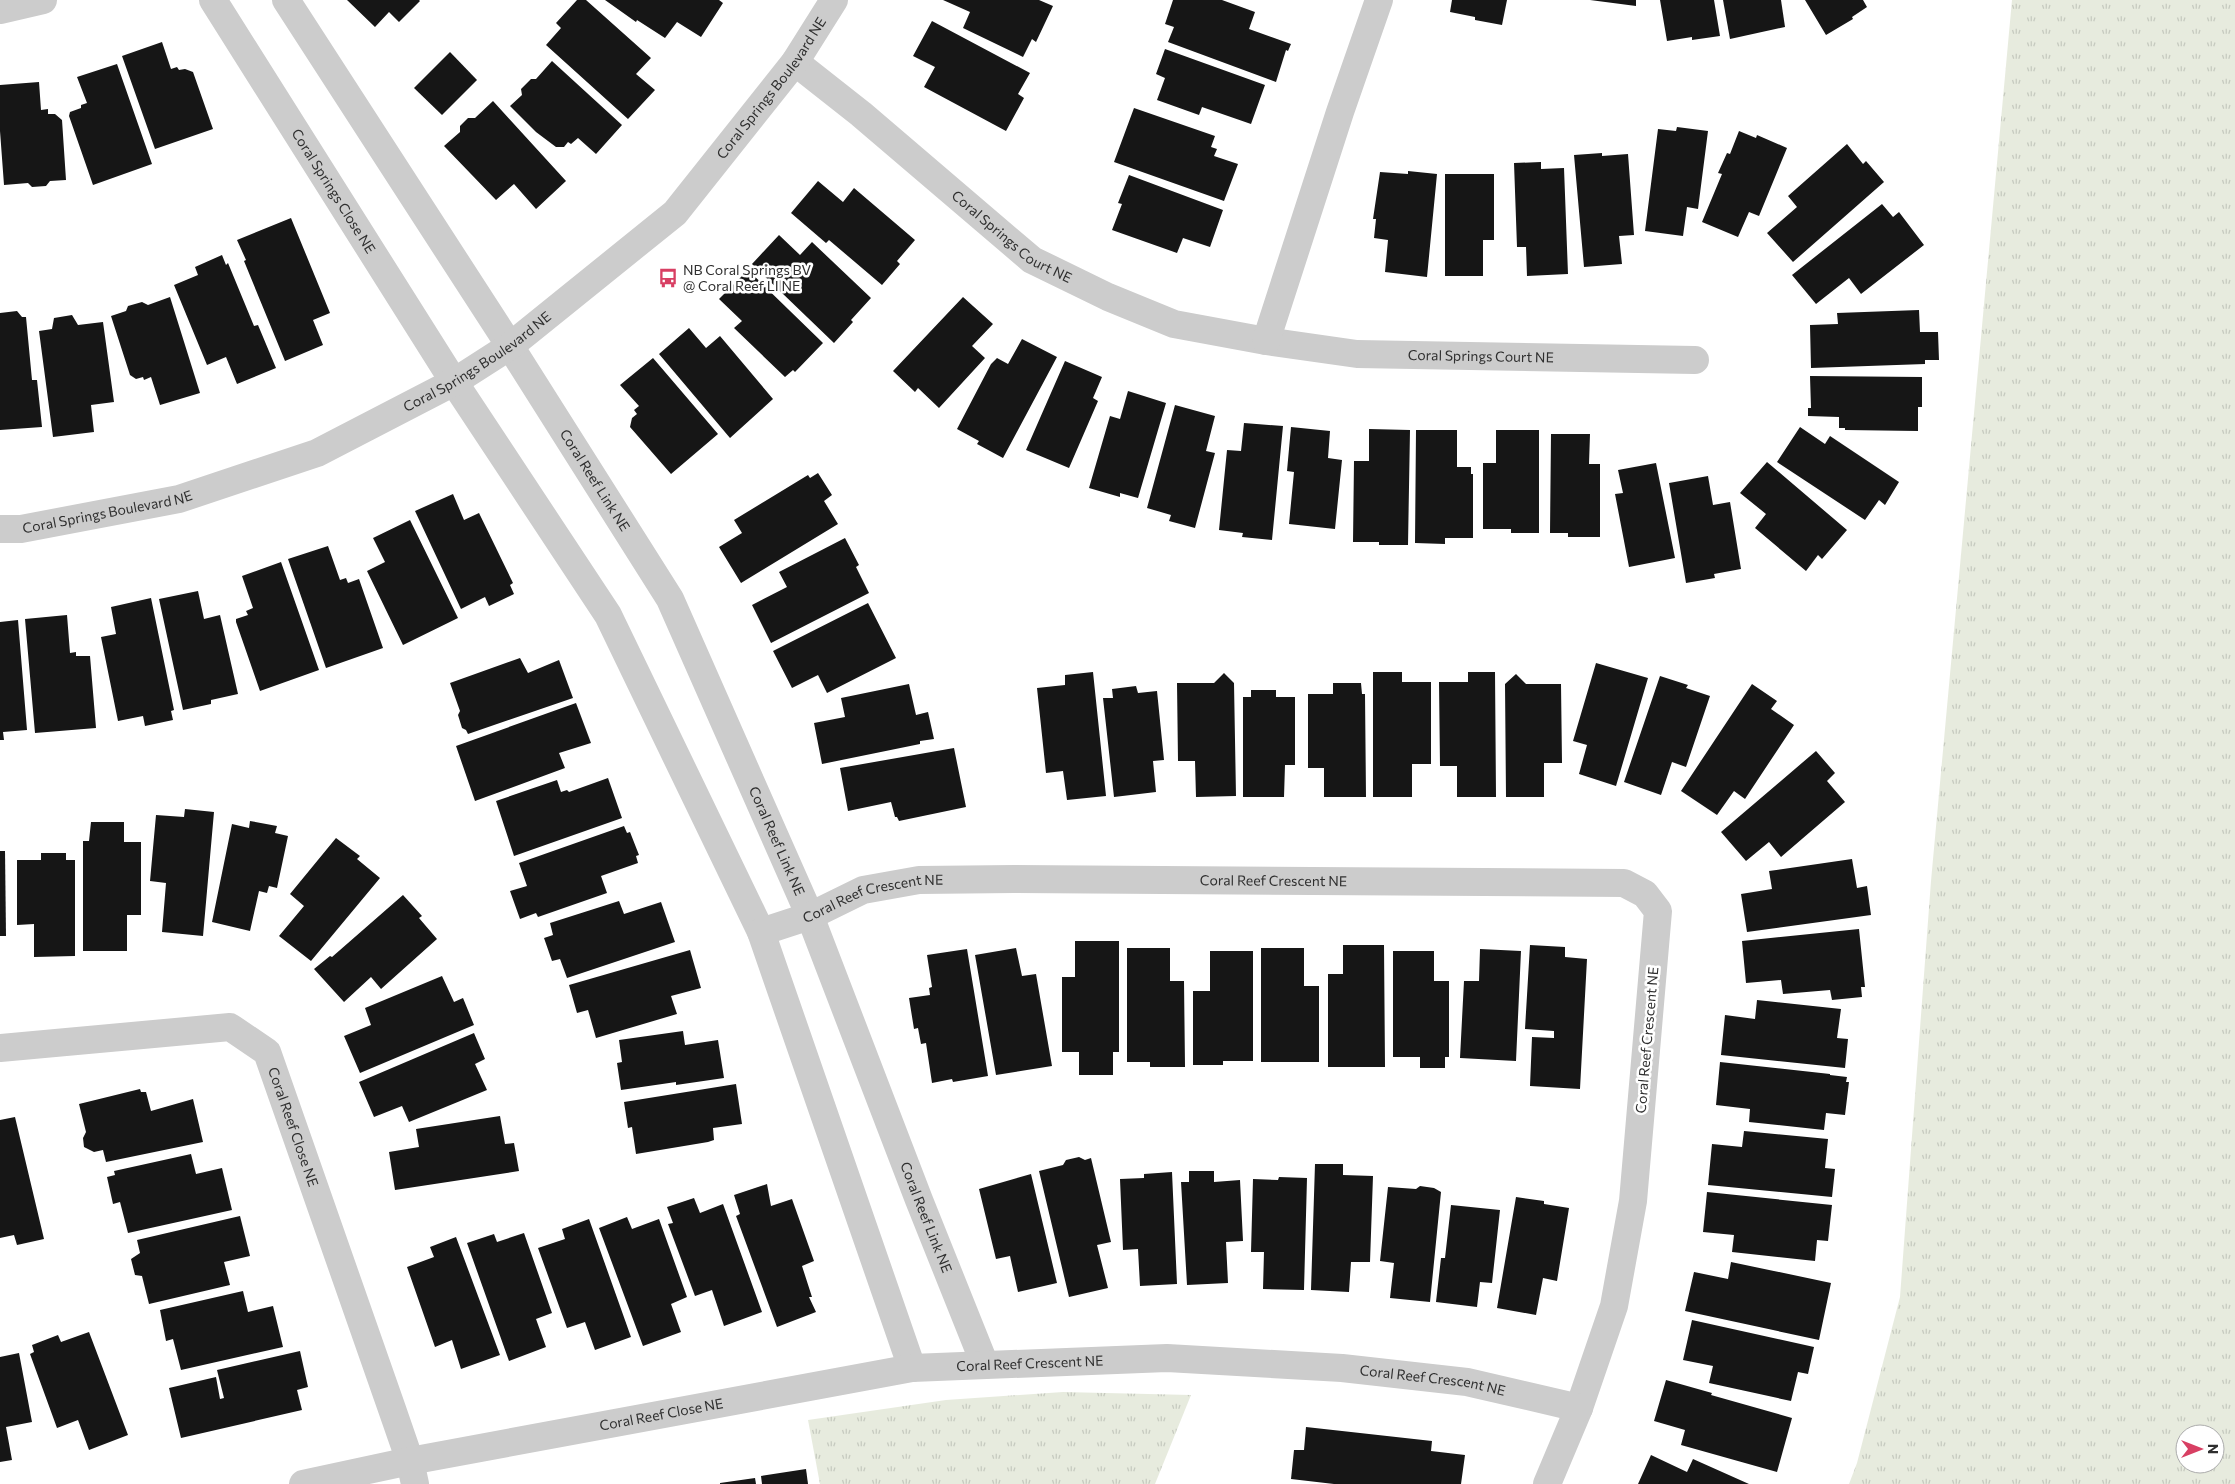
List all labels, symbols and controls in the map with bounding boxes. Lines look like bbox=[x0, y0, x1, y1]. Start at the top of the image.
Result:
street label: Coral Springs Boulevard NE bbox=[712, 14, 829, 162]
street label: Coral Springs Close NE bbox=[288, 125, 380, 256]
street label: Coral Springs Court NE bbox=[949, 186, 1075, 286]
place label: NB Coral Springs BV @ Coral Reef LI NE bbox=[683, 261, 812, 294]
bus stop icon: NB Coral Springs BV @ Coral Reef LI NE bbox=[657, 267, 679, 289]
street label: Coral Springs Boulevard NE bbox=[400, 307, 554, 415]
street label: Coral Springs Court NE bbox=[1408, 346, 1554, 365]
street label: Coral Reef Link NE bbox=[557, 426, 634, 534]
street label: Coral Springs Boulevard NE bbox=[21, 486, 194, 537]
street label: Coral Reef Link NE bbox=[746, 783, 809, 898]
street label: Coral Reef Crescent NE bbox=[800, 871, 943, 926]
street label: Coral Reef Crescent NE bbox=[1200, 871, 1347, 889]
street label: Coral Reef Crescent NE bbox=[1632, 966, 1661, 1114]
street label: Coral Reef Close NE bbox=[265, 1065, 322, 1189]
street label: Coral Reef Link NE bbox=[897, 1159, 956, 1275]
street label: Coral Reef Crescent NE bbox=[956, 1351, 1104, 1374]
street label: Coral Reef Crescent NE bbox=[1359, 1361, 1507, 1399]
street label: Coral Reef Close NE bbox=[598, 1394, 724, 1434]
north arrow bbox=[2175, 1424, 2225, 1474]
text: N bbox=[2205, 1444, 2222, 1454]

